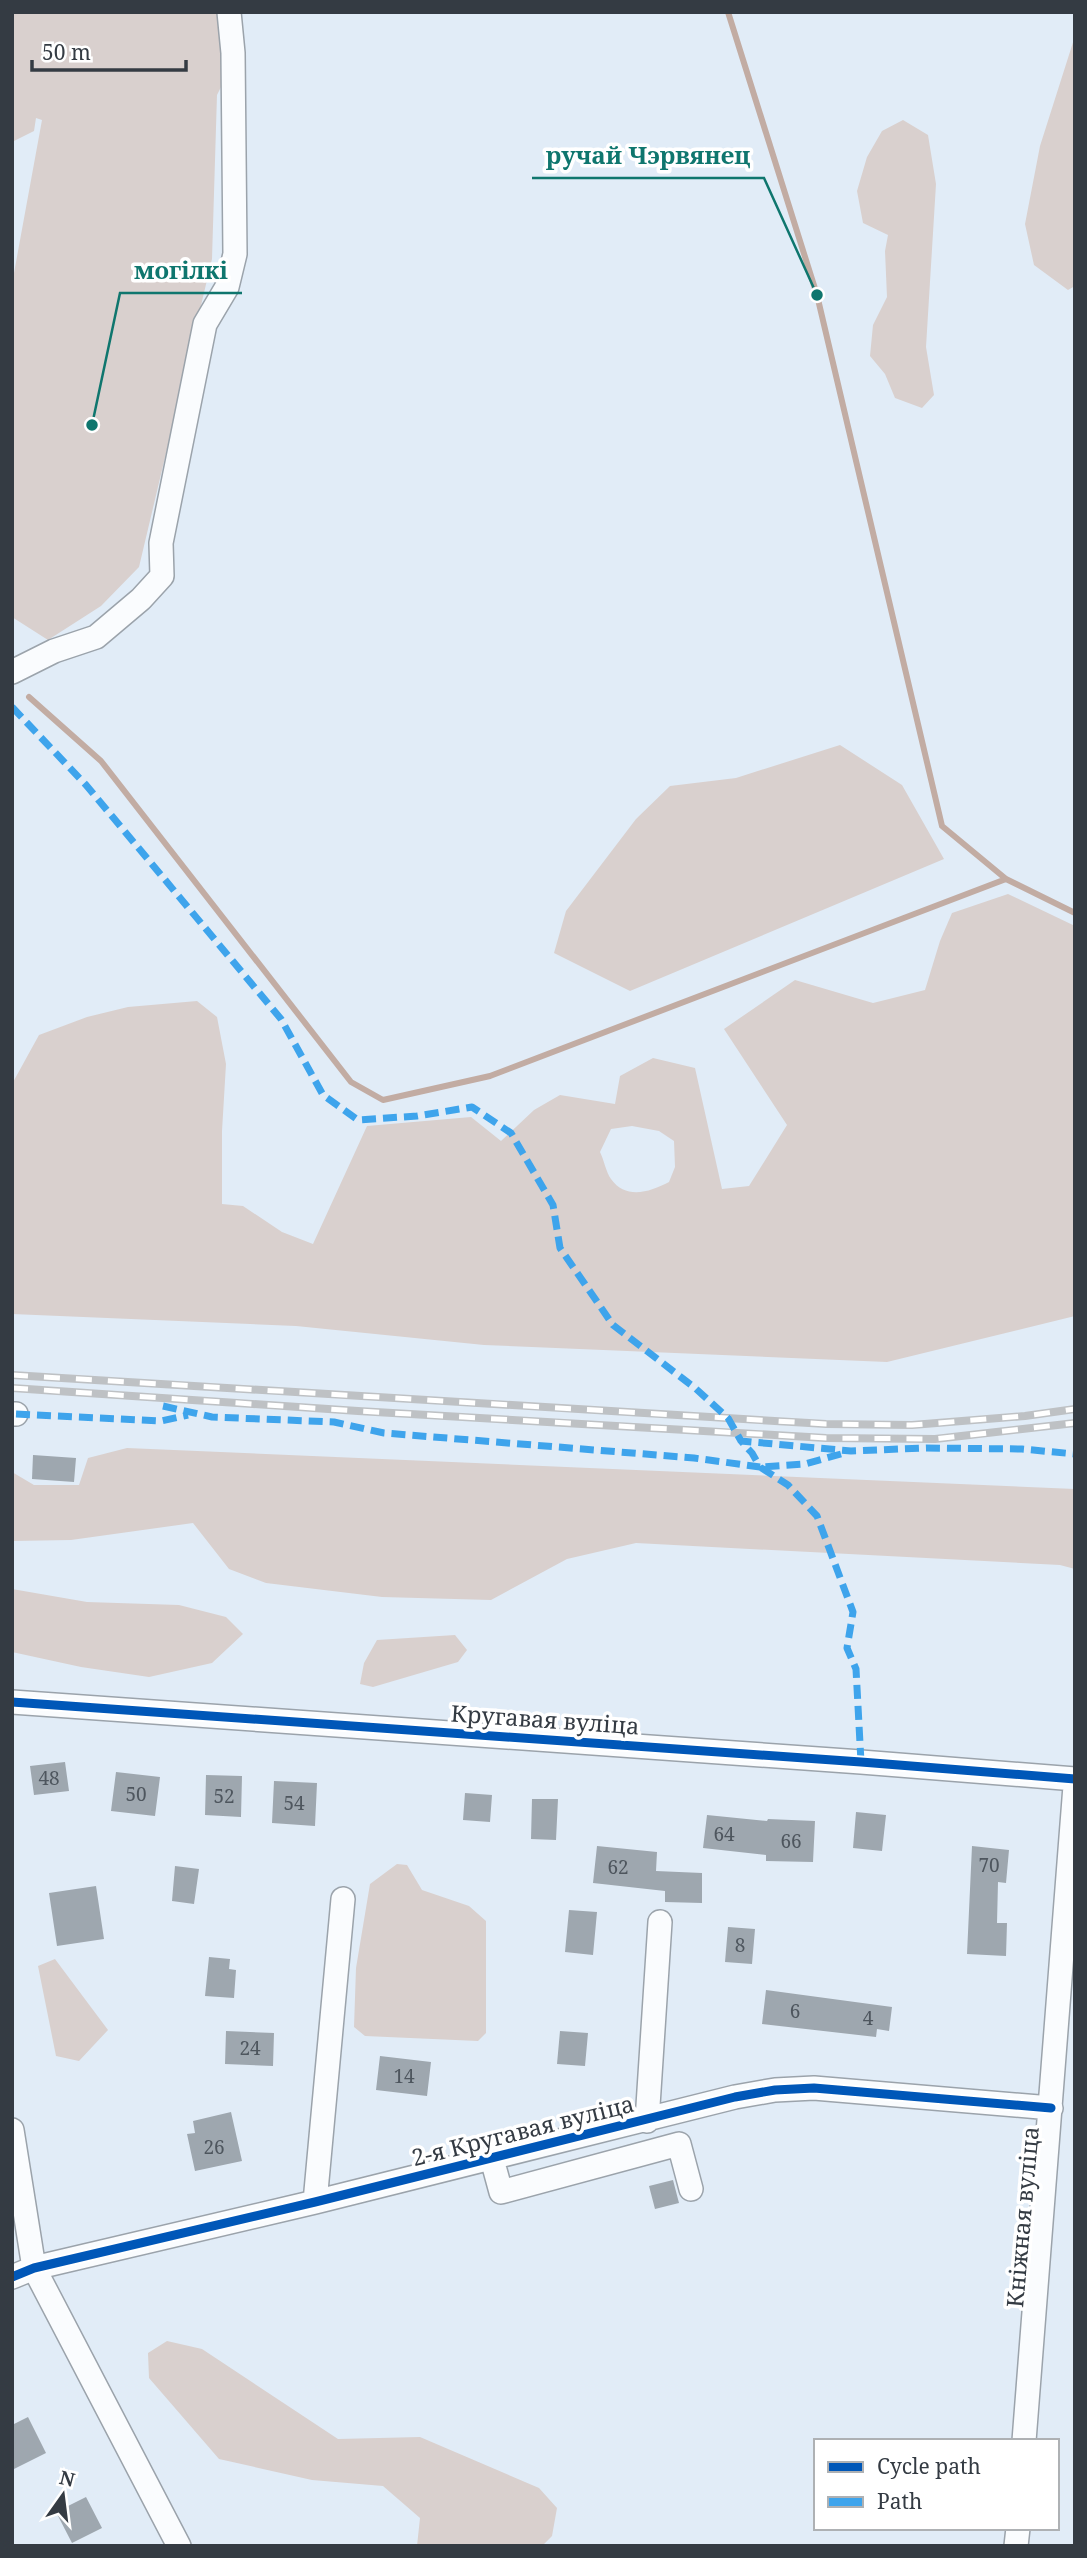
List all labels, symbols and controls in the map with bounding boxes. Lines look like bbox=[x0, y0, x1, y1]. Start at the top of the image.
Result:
scale bar bbox=[32, 28, 186, 72]
text: 50 m bbox=[42, 38, 91, 66]
callout: ручай Чэрвянец bbox=[532, 133, 764, 178]
text: ручай Чэрвянец bbox=[546, 138, 750, 171]
callout: могілкі bbox=[120, 248, 242, 293]
text: могілкі bbox=[134, 253, 228, 286]
street label: Кругавая вуліца bbox=[450, 1696, 640, 1742]
house number: 48 bbox=[38, 1765, 60, 1791]
house number: 50 bbox=[125, 1781, 147, 1807]
house number: 52 bbox=[213, 1783, 235, 1809]
house number: 54 bbox=[283, 1790, 305, 1816]
house number: 64 bbox=[713, 1821, 735, 1847]
house number: 66 bbox=[780, 1828, 802, 1854]
house number: 70 bbox=[978, 1852, 1000, 1878]
house number: 62 bbox=[607, 1854, 629, 1880]
house number: 8 bbox=[735, 1932, 745, 1958]
house number: 6 bbox=[790, 1998, 800, 2024]
house number: 4 bbox=[863, 2005, 874, 2031]
house number: 24 bbox=[239, 2035, 261, 2061]
house number: 14 bbox=[393, 2063, 415, 2089]
street label: 2-я Кругавая вуліца bbox=[408, 2087, 637, 2173]
street label: Кніжная вуліца bbox=[998, 2125, 1046, 2309]
house number: 26 bbox=[203, 2134, 225, 2160]
legend bbox=[814, 2439, 1059, 2530]
text: Cycle path bbox=[877, 2452, 981, 2480]
north arrow bbox=[28, 2460, 98, 2530]
text: N bbox=[57, 2464, 78, 2493]
text: Path bbox=[877, 2487, 922, 2515]

